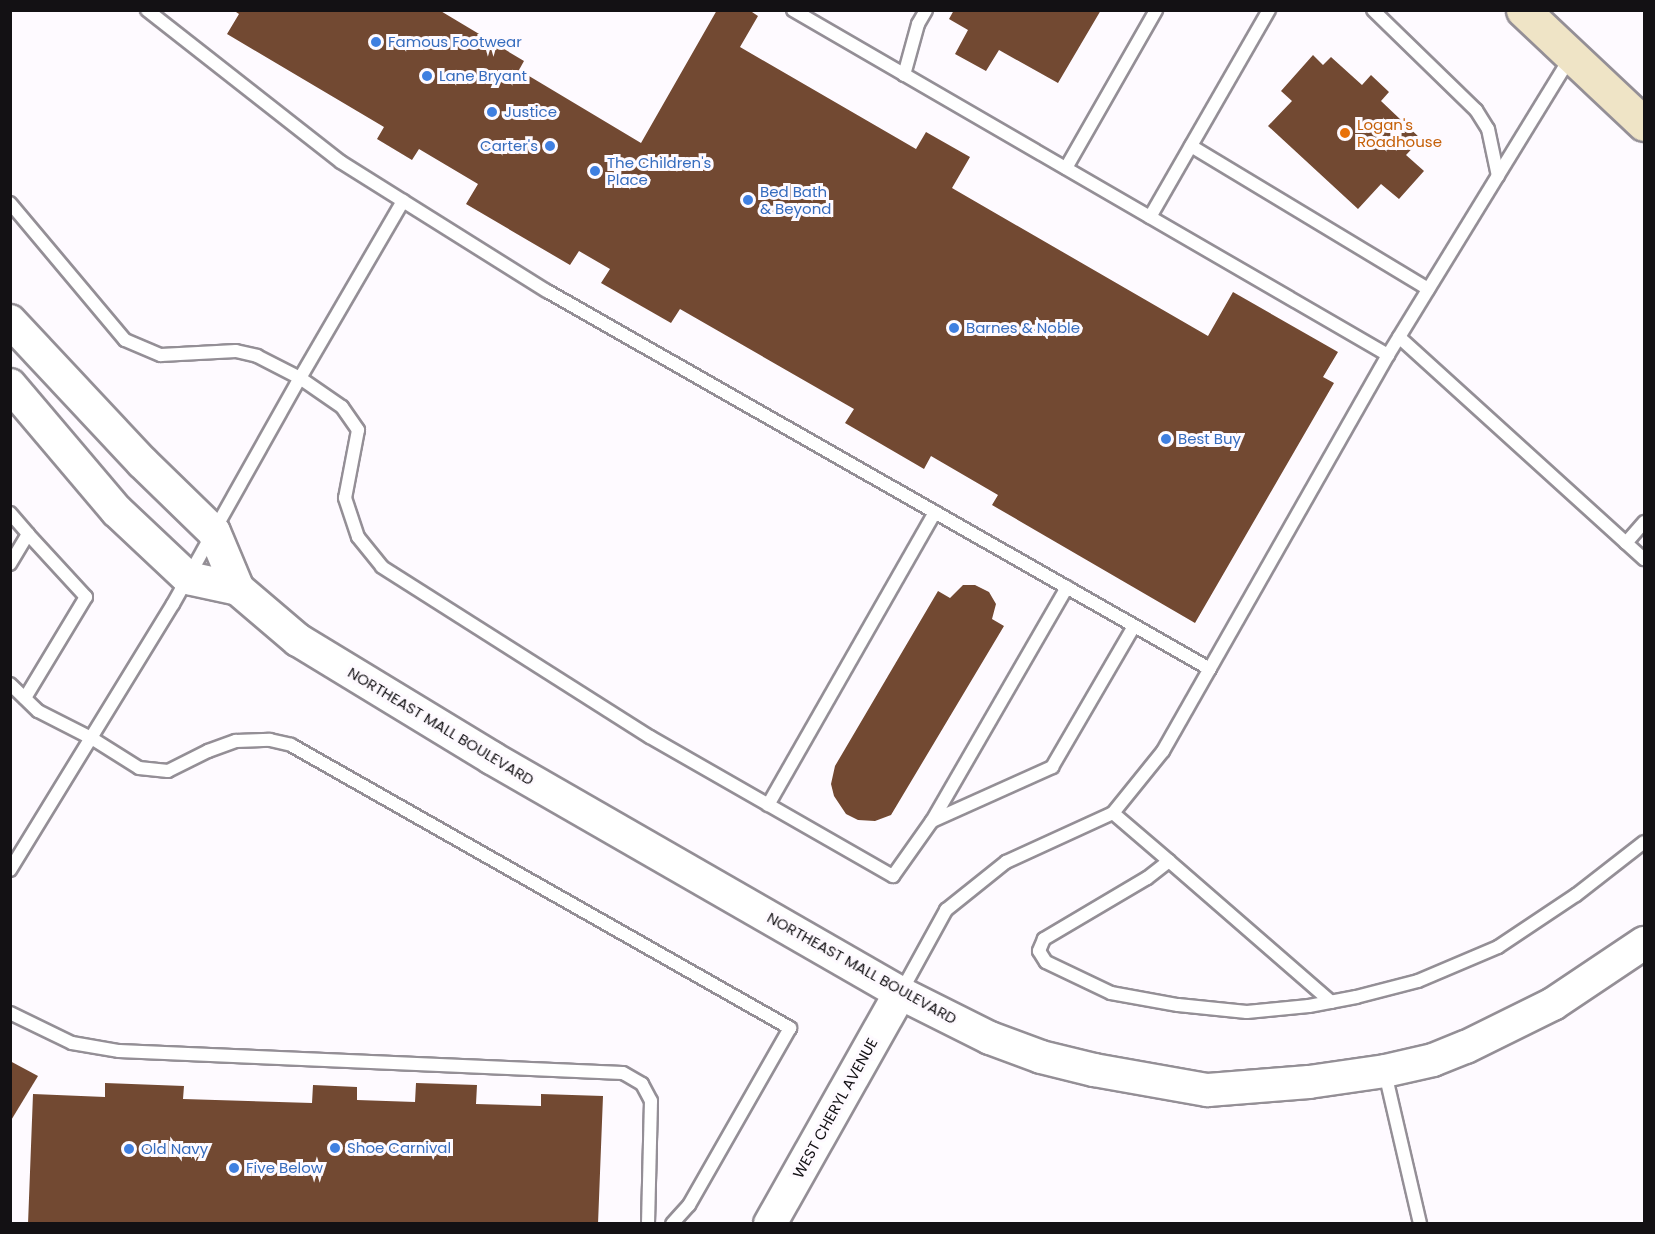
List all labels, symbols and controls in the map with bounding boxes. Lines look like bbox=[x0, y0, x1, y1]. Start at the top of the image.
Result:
place label: Famous Footwear bbox=[388, 33, 522, 51]
marker: Famous Footwear bbox=[369, 35, 383, 49]
place label: Lane Bryant bbox=[439, 67, 527, 85]
marker: Lane Bryant bbox=[420, 69, 434, 83]
place label: Justice bbox=[504, 103, 557, 121]
marker: Justice bbox=[485, 105, 499, 119]
place label: Logan's Roadhouse bbox=[1357, 115, 1442, 150]
marker: Logan's Roadhouse bbox=[1338, 126, 1352, 140]
place label: Carter's bbox=[480, 137, 538, 155]
marker: Carter's bbox=[543, 139, 557, 153]
place label: The Children's Place bbox=[607, 153, 711, 188]
marker: The Children's Place bbox=[588, 164, 602, 178]
place label: Bed Bath & Beyond bbox=[760, 182, 831, 217]
marker: Bed Bath & Beyond bbox=[741, 193, 755, 207]
place label: Barnes & Noble bbox=[966, 319, 1080, 337]
marker: Barnes & Noble bbox=[947, 321, 961, 335]
place label: Best Buy bbox=[1178, 430, 1241, 448]
marker: Best Buy bbox=[1159, 432, 1173, 446]
street label: NORTHEAST MALL BOULEVARD bbox=[345, 663, 537, 789]
street label: NORTHEAST MALL BOULEVARD bbox=[764, 908, 960, 1028]
street label: WEST CHERYL AVENUE bbox=[789, 1035, 881, 1181]
place label: Shoe Carnival bbox=[347, 1139, 451, 1157]
place label: Old Navy bbox=[141, 1140, 208, 1158]
marker: Shoe Carnival bbox=[328, 1141, 342, 1155]
marker: Old Navy bbox=[122, 1142, 136, 1156]
place label: Five Below bbox=[246, 1159, 323, 1177]
marker: Five Below bbox=[227, 1161, 241, 1175]

